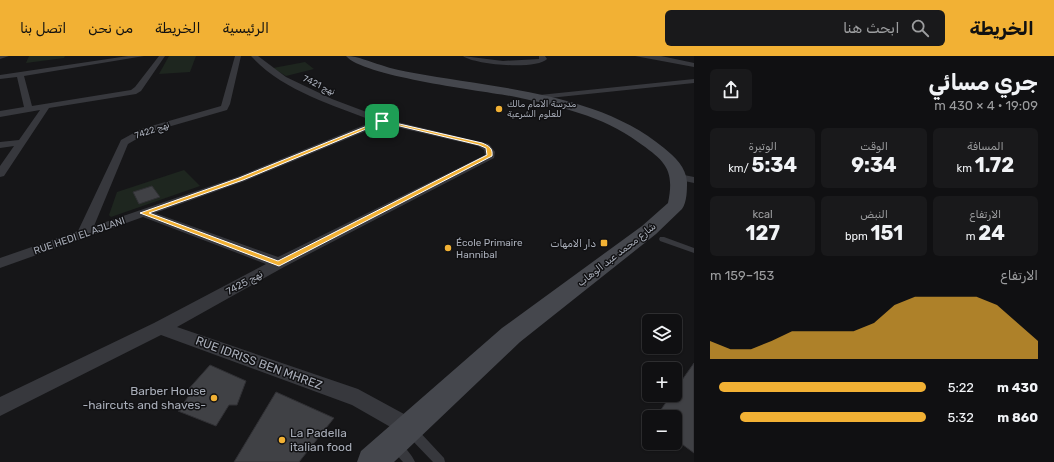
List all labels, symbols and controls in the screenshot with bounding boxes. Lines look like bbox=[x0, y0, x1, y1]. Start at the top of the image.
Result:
search box bbox=[665, 10, 945, 46]
icon: search bbox=[909, 17, 931, 39]
text: الخريطة bbox=[969, 17, 1034, 40]
text: ابحث هنا bbox=[843, 19, 899, 37]
text: اتصل بنا bbox=[20, 20, 66, 37]
text: من نحن bbox=[88, 20, 133, 37]
text: الخريطة bbox=[155, 20, 200, 37]
text: الرئيسية bbox=[222, 20, 269, 37]
button: share bbox=[710, 69, 752, 111]
text: جري مسائي bbox=[929, 69, 1038, 96]
street label: نهج 7421 bbox=[301, 73, 337, 98]
text: 19:09 · 4 × 430 m bbox=[934, 98, 1038, 113]
place label: مدرسة الامام مالك للعلوم الشرعية bbox=[507, 99, 576, 120]
pin bbox=[365, 104, 399, 138]
marker: مدرسة الامام مالك للعلوم الشرعية bbox=[494, 104, 504, 114]
icon: arrive bbox=[371, 110, 393, 132]
street label: نهج 7422 bbox=[133, 119, 171, 142]
text: الوتيرة bbox=[749, 140, 777, 153]
text: الوقت bbox=[860, 140, 888, 153]
text: المسافة bbox=[967, 140, 1004, 153]
text: 5:34 bbox=[752, 153, 797, 177]
text: 9:34 bbox=[851, 153, 897, 177]
text: 1.72 bbox=[975, 153, 1014, 177]
text: /km bbox=[728, 162, 752, 175]
text: km bbox=[957, 162, 975, 175]
text: kcal bbox=[753, 208, 773, 221]
text: النبض bbox=[860, 208, 888, 221]
text: الارتفاع bbox=[970, 208, 1001, 221]
street label: RUE HEDI EL AJLANI bbox=[32, 215, 127, 257]
street label: شارع محمد عبد الوهاب bbox=[575, 220, 659, 290]
text: 127 bbox=[745, 221, 780, 245]
text: 151 bbox=[870, 221, 903, 245]
text: 24 bbox=[978, 221, 1005, 245]
text: bpm bbox=[845, 230, 870, 243]
text: m bbox=[966, 230, 978, 243]
place label: École Primaire Hannibal bbox=[456, 237, 523, 261]
place label: دار الامهات bbox=[550, 238, 596, 250]
marker: دار الامهات bbox=[599, 238, 609, 248]
marker: École Primaire Hannibal bbox=[443, 243, 453, 253]
street label: نهج 7425 bbox=[224, 268, 265, 299]
text: 153–159 m bbox=[710, 268, 774, 283]
text: الارتفاع bbox=[1001, 268, 1038, 283]
map controls bbox=[642, 314, 682, 450]
button: layers bbox=[642, 314, 682, 354]
street label: RUE IDRISS BEN MHREZ bbox=[194, 334, 324, 392]
button: + bbox=[642, 362, 682, 402]
text: 5:22 bbox=[948, 380, 974, 395]
text: 430 m bbox=[997, 380, 1038, 395]
place label: Barber House -haircuts and shaves- bbox=[82, 384, 206, 412]
marker: Barber House -haircuts and shaves- bbox=[209, 393, 219, 403]
button: − bbox=[642, 410, 682, 450]
text: 5:32 bbox=[948, 410, 974, 425]
text: 860 m bbox=[997, 410, 1038, 425]
place label: La Padella italian food bbox=[290, 426, 352, 454]
marker: La Padella italian food bbox=[277, 435, 287, 445]

